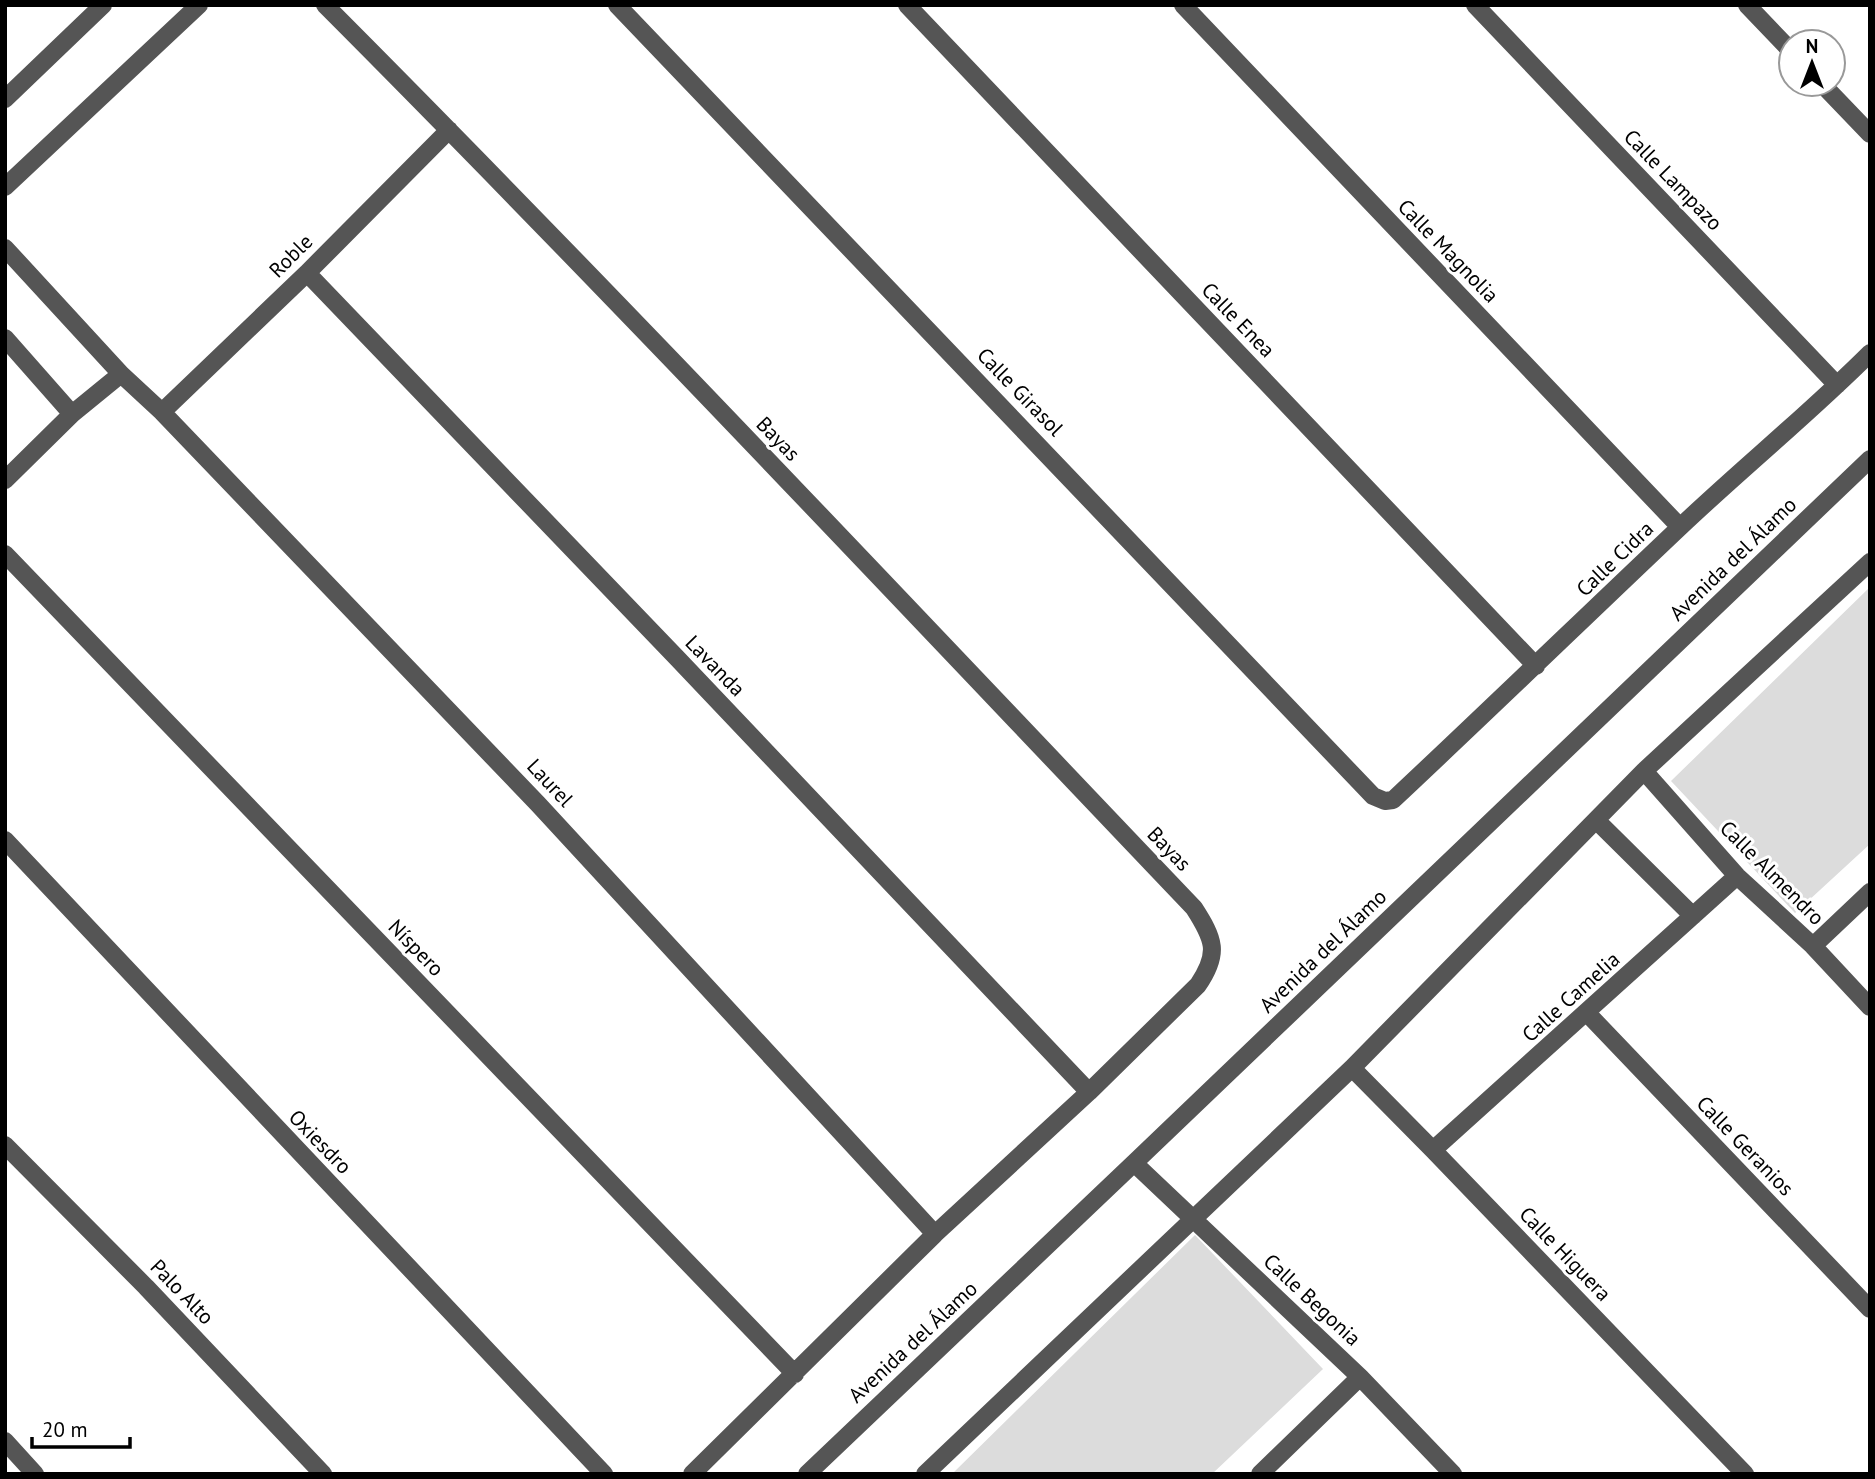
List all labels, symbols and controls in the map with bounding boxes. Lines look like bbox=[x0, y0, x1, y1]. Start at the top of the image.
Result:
north arrow bbox=[1777, 28, 1847, 98]
text: N bbox=[1806, 34, 1818, 58]
street label: Calle Lampazo bbox=[1618, 123, 1728, 236]
street label: Calle Magnolia bbox=[1392, 193, 1505, 308]
street label: Roble bbox=[263, 228, 318, 283]
street label: Calle Enea bbox=[1196, 276, 1281, 363]
street label: Calle Girasol bbox=[971, 342, 1069, 442]
street label: Bayas bbox=[751, 411, 806, 467]
street label: Avenida del Álamo bbox=[1663, 491, 1802, 626]
street label: Calle Cidra bbox=[1570, 515, 1659, 602]
street label: Lavanda bbox=[680, 629, 751, 702]
street label: Laurel bbox=[521, 753, 579, 812]
street label: Calle Almendro bbox=[1714, 815, 1830, 931]
street label: Bayas bbox=[1142, 821, 1197, 877]
street label: Avenida del Álamo bbox=[1253, 883, 1392, 1018]
street label: Níspero bbox=[383, 913, 450, 982]
street label: Calle Camelia bbox=[1516, 946, 1625, 1048]
street label: Calle Geranios bbox=[1691, 1090, 1800, 1201]
street label: Oxiesdro bbox=[283, 1104, 358, 1180]
street label: Calle Higuera bbox=[1514, 1201, 1617, 1307]
street label: Calle Begonia bbox=[1258, 1248, 1367, 1352]
street label: Palo Alto bbox=[145, 1253, 220, 1330]
street label: Avenida del Álamo bbox=[842, 1275, 983, 1408]
scale bar bbox=[32, 1406, 130, 1450]
text: 20 m bbox=[42, 1416, 88, 1443]

